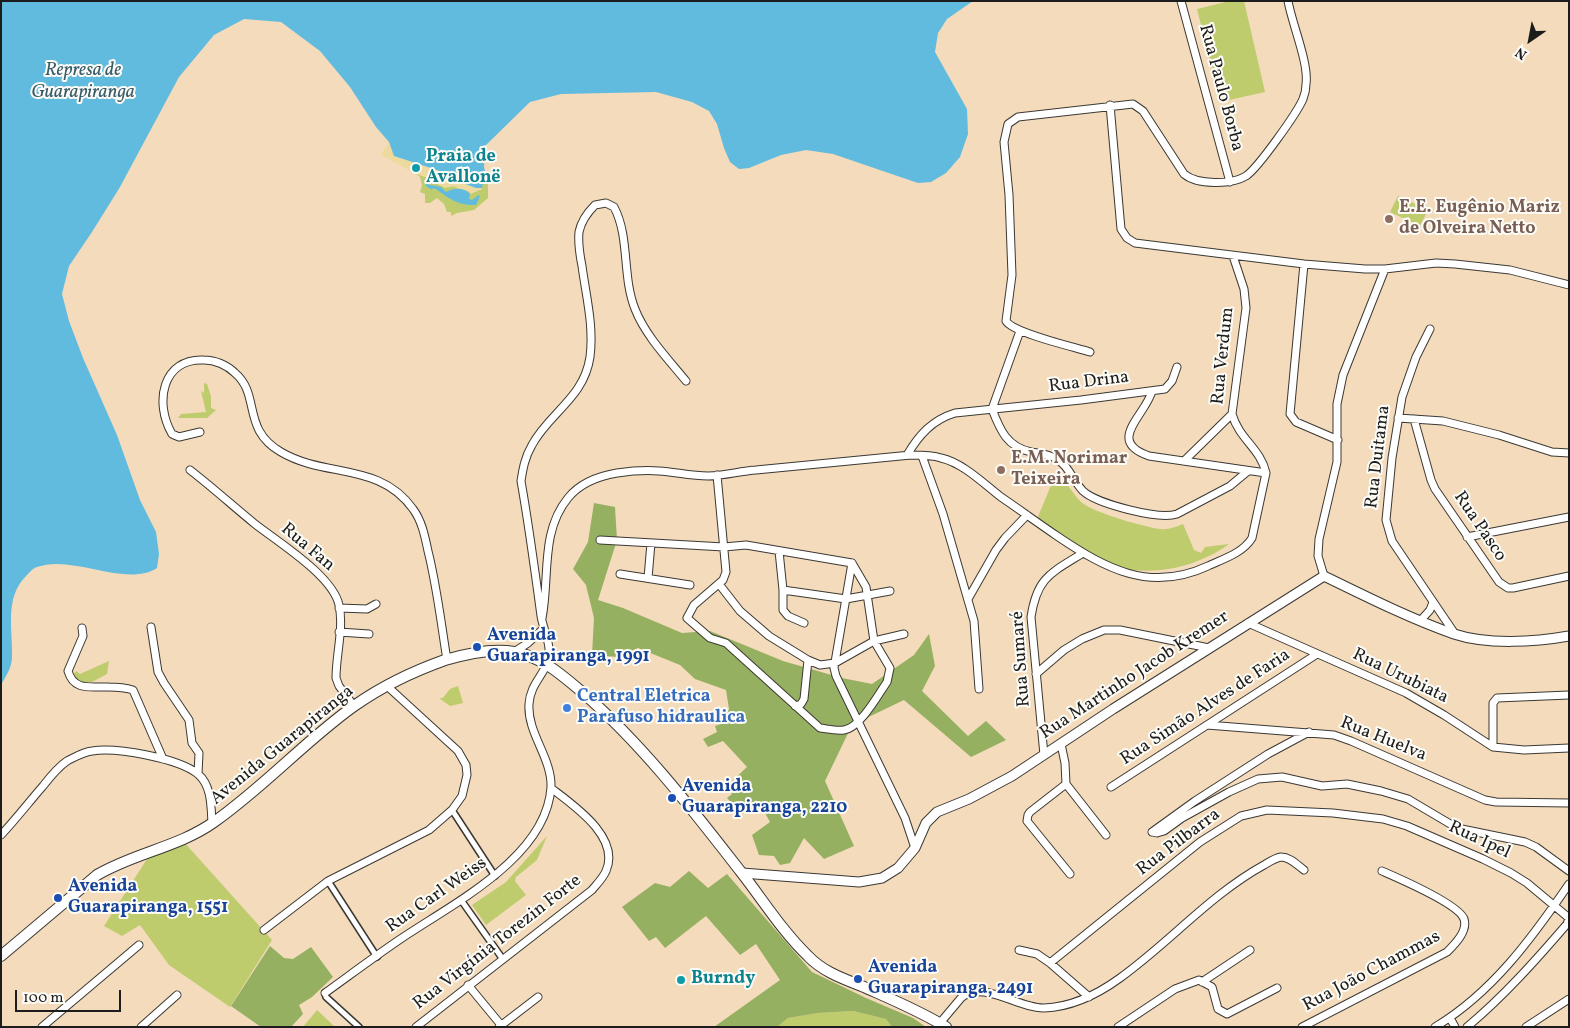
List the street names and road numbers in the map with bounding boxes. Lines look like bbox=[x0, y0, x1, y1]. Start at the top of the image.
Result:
street label: Rua Paulo Borba bbox=[1193, 22, 1247, 154]
street label: Rua Verdum bbox=[1208, 306, 1240, 406]
street label: Rua Drina bbox=[1048, 367, 1130, 399]
street label: Rua Duitama bbox=[1362, 404, 1396, 510]
street label: Rua Pasco bbox=[1448, 488, 1510, 566]
street label: Rua Fan bbox=[276, 519, 338, 577]
street label: Rua Martinho Jacob Kremer bbox=[1037, 607, 1233, 745]
street label: Rua Sumaré bbox=[1008, 610, 1036, 708]
street label: Rua Urubiata bbox=[1348, 644, 1452, 710]
street label: Rua Simão Alves de Faria bbox=[1117, 645, 1295, 771]
street label: Avenida Guarapiranga bbox=[207, 682, 359, 810]
street label: Rua Huelva bbox=[1337, 713, 1429, 767]
street label: Rua Pilbarra bbox=[1133, 805, 1225, 881]
street label: Rua Ipel bbox=[1445, 817, 1513, 865]
street label: Rua Carl Weiss bbox=[382, 853, 492, 939]
street label: Rua Virgínia Torezin Forte bbox=[410, 871, 586, 1015]
street label: Rua João Chammas bbox=[1300, 927, 1444, 1017]

